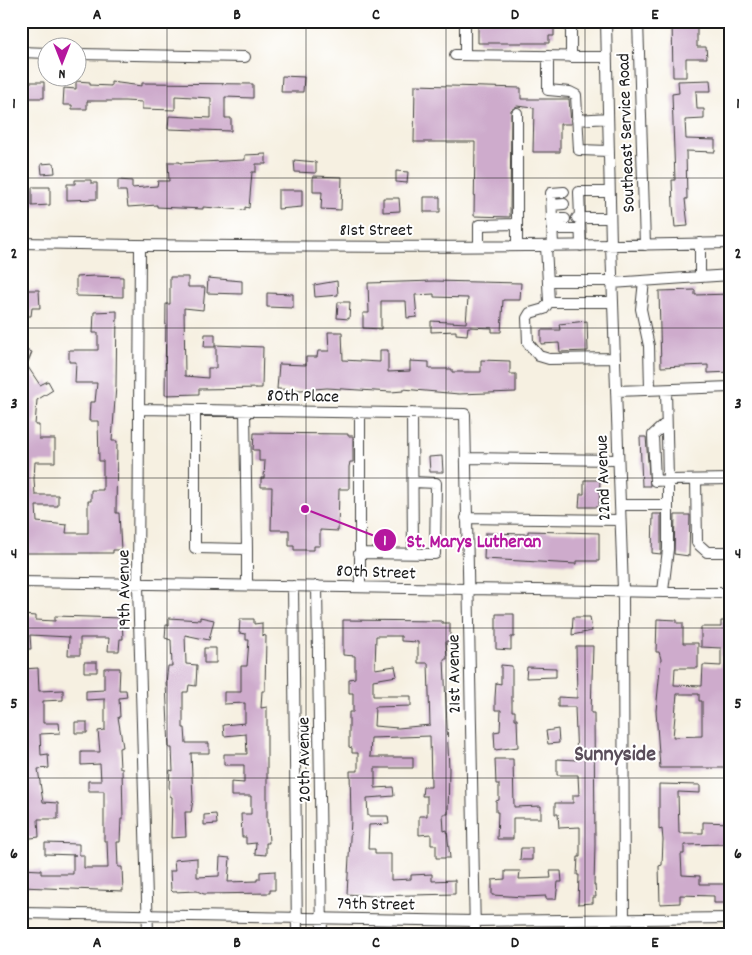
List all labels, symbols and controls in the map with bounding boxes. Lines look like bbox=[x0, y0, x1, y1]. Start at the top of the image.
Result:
text: A bbox=[93, 4, 102, 27]
text: B bbox=[233, 4, 241, 27]
text: C bbox=[372, 4, 380, 27]
text: D bbox=[511, 4, 520, 27]
text: E bbox=[651, 4, 659, 27]
north arrow bbox=[38, 38, 88, 88]
street label: Southeast Service Road bbox=[612, 53, 643, 213]
text: N bbox=[58, 63, 65, 83]
text: 1 bbox=[12, 93, 16, 116]
text: 1 bbox=[736, 93, 740, 116]
street label: 81st Street bbox=[339, 219, 413, 244]
text: 2 bbox=[11, 243, 18, 266]
text: 2 bbox=[735, 243, 742, 266]
street label: 80th Place bbox=[267, 384, 339, 411]
text: 3 bbox=[10, 393, 18, 416]
text: 3 bbox=[734, 393, 742, 416]
street label: 22nd Avenue bbox=[591, 435, 618, 521]
callout: St. Marys Lutheran bbox=[372, 523, 552, 557]
text: St. Marys Lutheran bbox=[407, 530, 542, 557]
text: 1 bbox=[383, 531, 387, 553]
text: 4 bbox=[11, 543, 17, 566]
text: 4 bbox=[735, 543, 741, 566]
street label: 19th Avenue bbox=[112, 549, 139, 630]
street label: 80th Street bbox=[336, 560, 417, 587]
street label: 21st Avenue bbox=[442, 634, 469, 714]
text: 5 bbox=[10, 693, 18, 716]
text: 5 bbox=[734, 693, 742, 716]
street label: 20th Avenue bbox=[292, 717, 319, 803]
district label: Sunnyside bbox=[574, 740, 656, 771]
text: 6 bbox=[10, 843, 18, 866]
text: 6 bbox=[734, 843, 742, 866]
street label: 79th Street bbox=[337, 892, 415, 919]
text: A bbox=[93, 932, 102, 955]
text: B bbox=[233, 932, 241, 955]
text: C bbox=[372, 932, 380, 955]
text: D bbox=[511, 932, 520, 955]
text: E bbox=[651, 932, 659, 955]

